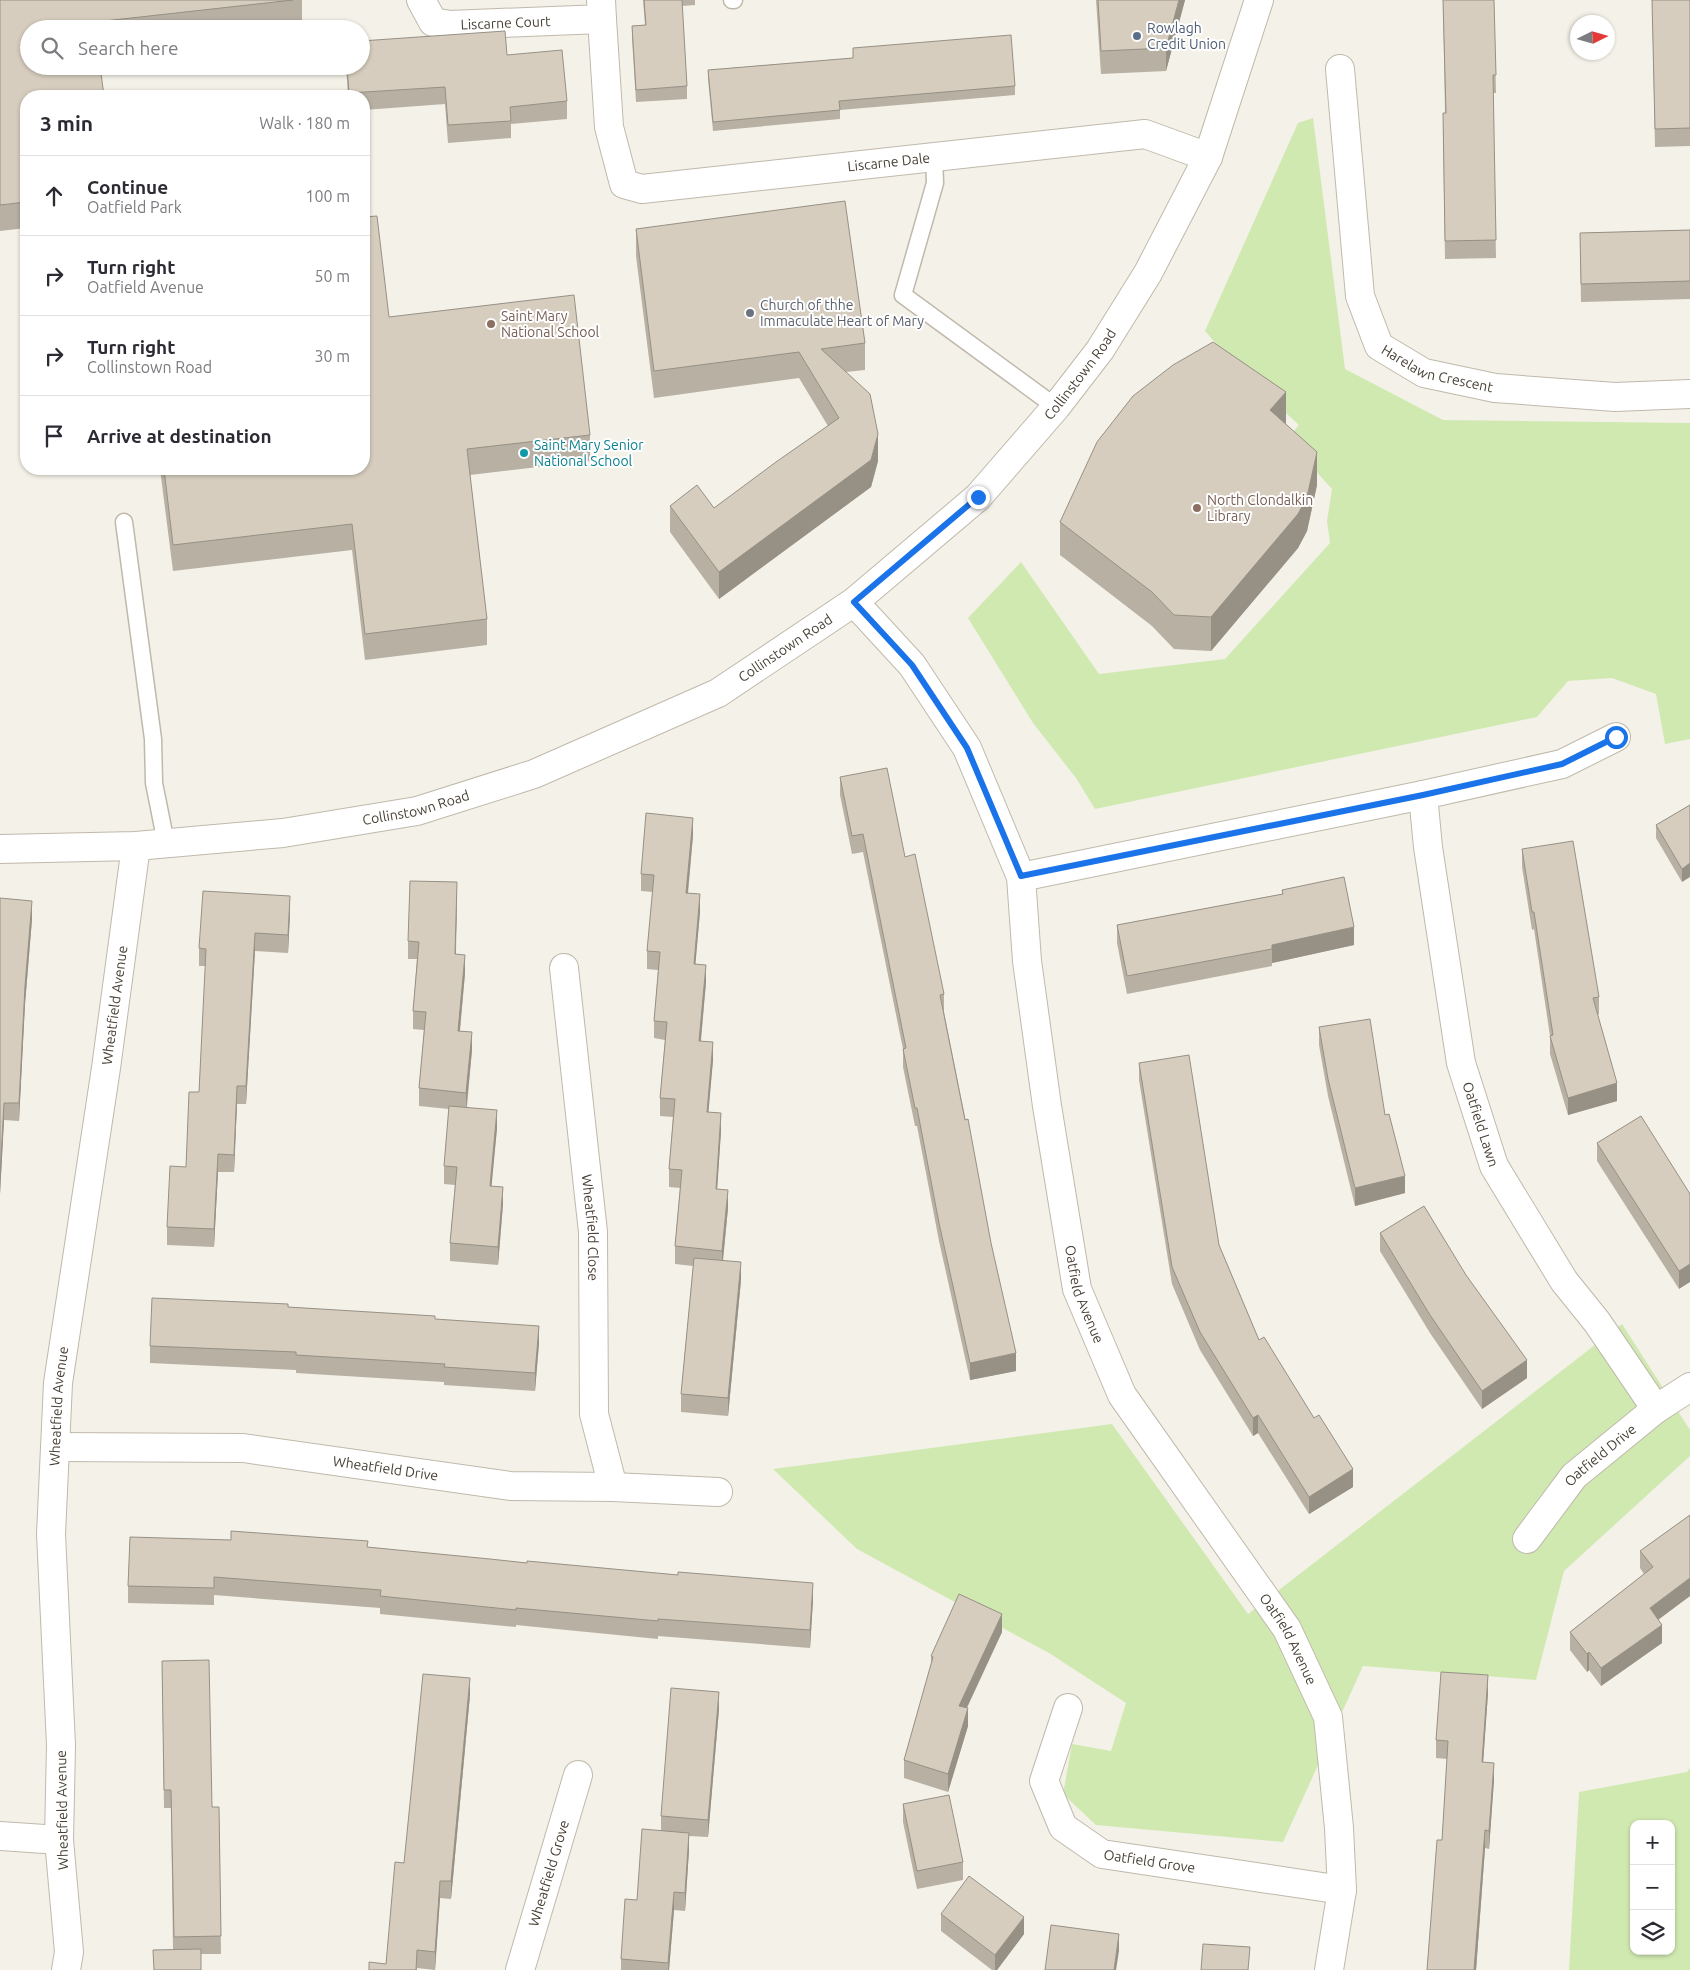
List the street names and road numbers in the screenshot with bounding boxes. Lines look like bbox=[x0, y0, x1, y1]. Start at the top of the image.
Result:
street label: Liscarne Court bbox=[460, 13, 551, 33]
street label: Liscarne Dale bbox=[847, 150, 931, 174]
street label: Collinstown Road bbox=[1041, 326, 1119, 423]
street label: Harelawn Crescent bbox=[1379, 341, 1495, 395]
street label: Collinstown Road bbox=[735, 611, 835, 685]
street label: Collinstown Road bbox=[361, 787, 471, 828]
street label: Wheatfield Avenue bbox=[98, 945, 130, 1066]
street label: Oatfield Lawn bbox=[1460, 1080, 1502, 1169]
street label: Wheatfield Close bbox=[579, 1173, 601, 1281]
street label: Oatfield Avenue bbox=[1062, 1244, 1107, 1346]
street label: Wheatfield Avenue bbox=[46, 1345, 71, 1466]
street label: Oatfield Drive bbox=[1561, 1421, 1639, 1489]
street label: Wheatfield Drive bbox=[332, 1453, 439, 1484]
street label: Oatfield Avenue bbox=[1256, 1590, 1320, 1687]
street label: Wheatfield Avenue bbox=[53, 1750, 71, 1870]
street label: Wheatfield Grove bbox=[525, 1818, 572, 1928]
street label: Oatfield Grove bbox=[1103, 1846, 1196, 1876]

